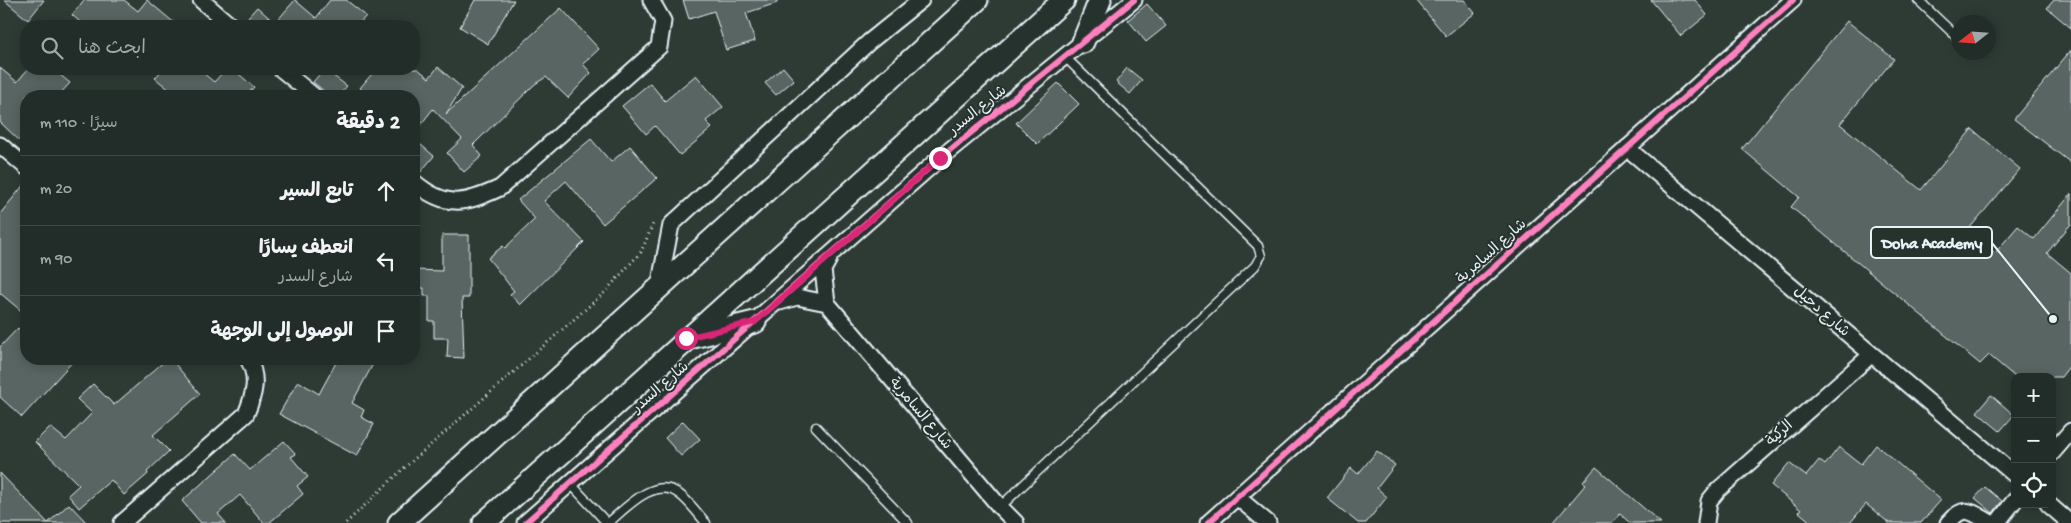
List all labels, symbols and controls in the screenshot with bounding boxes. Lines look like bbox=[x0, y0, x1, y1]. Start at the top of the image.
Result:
north arrow bbox=[1951, 15, 1996, 60]
search box bbox=[20, 20, 420, 75]
icon: search bbox=[38, 34, 66, 62]
text: ابحث هنا bbox=[78, 38, 146, 61]
street label: شارع السدر bbox=[945, 82, 1011, 141]
text: 2 دقيقة bbox=[336, 112, 400, 137]
text: سيرًا · 110 m bbox=[40, 115, 118, 134]
route end bbox=[929, 147, 952, 170]
icon: ahead bbox=[372, 177, 400, 205]
text: 20 m bbox=[40, 181, 72, 200]
text: تابع السير bbox=[281, 181, 353, 204]
street label: شارع السامرية bbox=[1453, 216, 1531, 288]
callout: Doha Academy bbox=[1871, 227, 1992, 258]
text: Doha Academy bbox=[1880, 236, 1982, 255]
text: انعطف يسارًا bbox=[259, 238, 353, 261]
icon: left bbox=[372, 247, 400, 275]
text: 90 m bbox=[40, 251, 72, 270]
text: شارع السدر bbox=[279, 269, 353, 288]
street label: شارع دحيل bbox=[1789, 283, 1853, 341]
icon: arrive bbox=[372, 317, 400, 345]
text: الوصول إلى الوجهة bbox=[210, 321, 353, 344]
route start bbox=[675, 327, 698, 350]
street label: شارع السدر bbox=[628, 358, 693, 418]
map controls bbox=[2011, 373, 2056, 508]
button: + bbox=[2011, 373, 2056, 418]
street label: شارع السامرية bbox=[885, 374, 955, 454]
street label: الركية bbox=[1763, 417, 1797, 451]
button: − bbox=[2011, 418, 2056, 463]
button: locate bbox=[2011, 463, 2056, 508]

